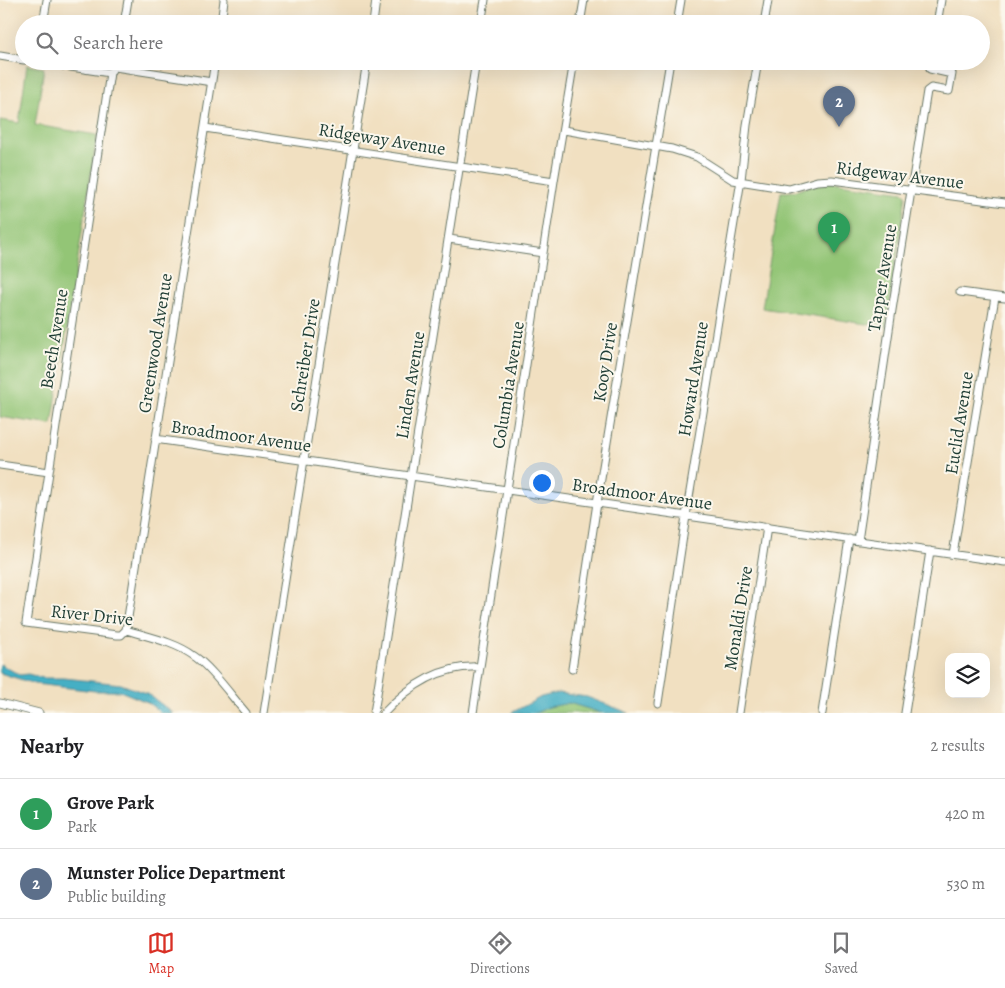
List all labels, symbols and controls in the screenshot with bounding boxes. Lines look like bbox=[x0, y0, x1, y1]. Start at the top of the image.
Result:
search box bbox=[15, 15, 990, 70]
icon: search bbox=[33, 29, 61, 57]
text: Search here bbox=[73, 30, 163, 56]
pin: 2 bbox=[823, 86, 855, 127]
street label: Ridgeway Avenue bbox=[317, 117, 447, 161]
street label: Ridgeway Avenue bbox=[835, 155, 965, 195]
pin: 1 bbox=[818, 212, 850, 253]
street label: Tapper Avenue bbox=[862, 223, 902, 333]
street label: Greenwood Avenue bbox=[132, 271, 178, 415]
street label: Beech Avenue bbox=[34, 287, 74, 391]
street label: Schreiber Drive bbox=[284, 297, 326, 413]
street label: Columbia Avenue bbox=[486, 320, 530, 450]
street label: Kooy Drive bbox=[587, 320, 623, 404]
street label: Howard Avenue bbox=[672, 320, 714, 438]
street label: Linden Avenue bbox=[390, 329, 430, 441]
street label: Euclid Avenue bbox=[939, 370, 979, 476]
street label: Broadmoor Avenue bbox=[169, 414, 313, 458]
your location bbox=[529, 470, 555, 496]
street label: Broadmoor Avenue bbox=[570, 472, 714, 516]
street label: Monaldi Drive bbox=[718, 564, 758, 672]
street label: River Drive bbox=[50, 599, 134, 631]
map controls bbox=[945, 653, 990, 698]
button: layers bbox=[945, 653, 990, 698]
text: Nearby bbox=[20, 732, 83, 760]
text: 2 results bbox=[930, 735, 985, 757]
text: Grove Park bbox=[67, 790, 154, 816]
text: 1 bbox=[33, 803, 39, 825]
text: 420 m bbox=[945, 803, 985, 825]
text: Park bbox=[67, 816, 97, 838]
text: Munster Police Department bbox=[67, 860, 285, 886]
text: 2 bbox=[32, 873, 40, 895]
text: 530 m bbox=[946, 873, 985, 895]
text: Public building bbox=[67, 886, 166, 908]
tab: Map bbox=[147, 929, 175, 978]
tab: Directions bbox=[470, 929, 530, 978]
tab: Saved bbox=[825, 929, 858, 978]

